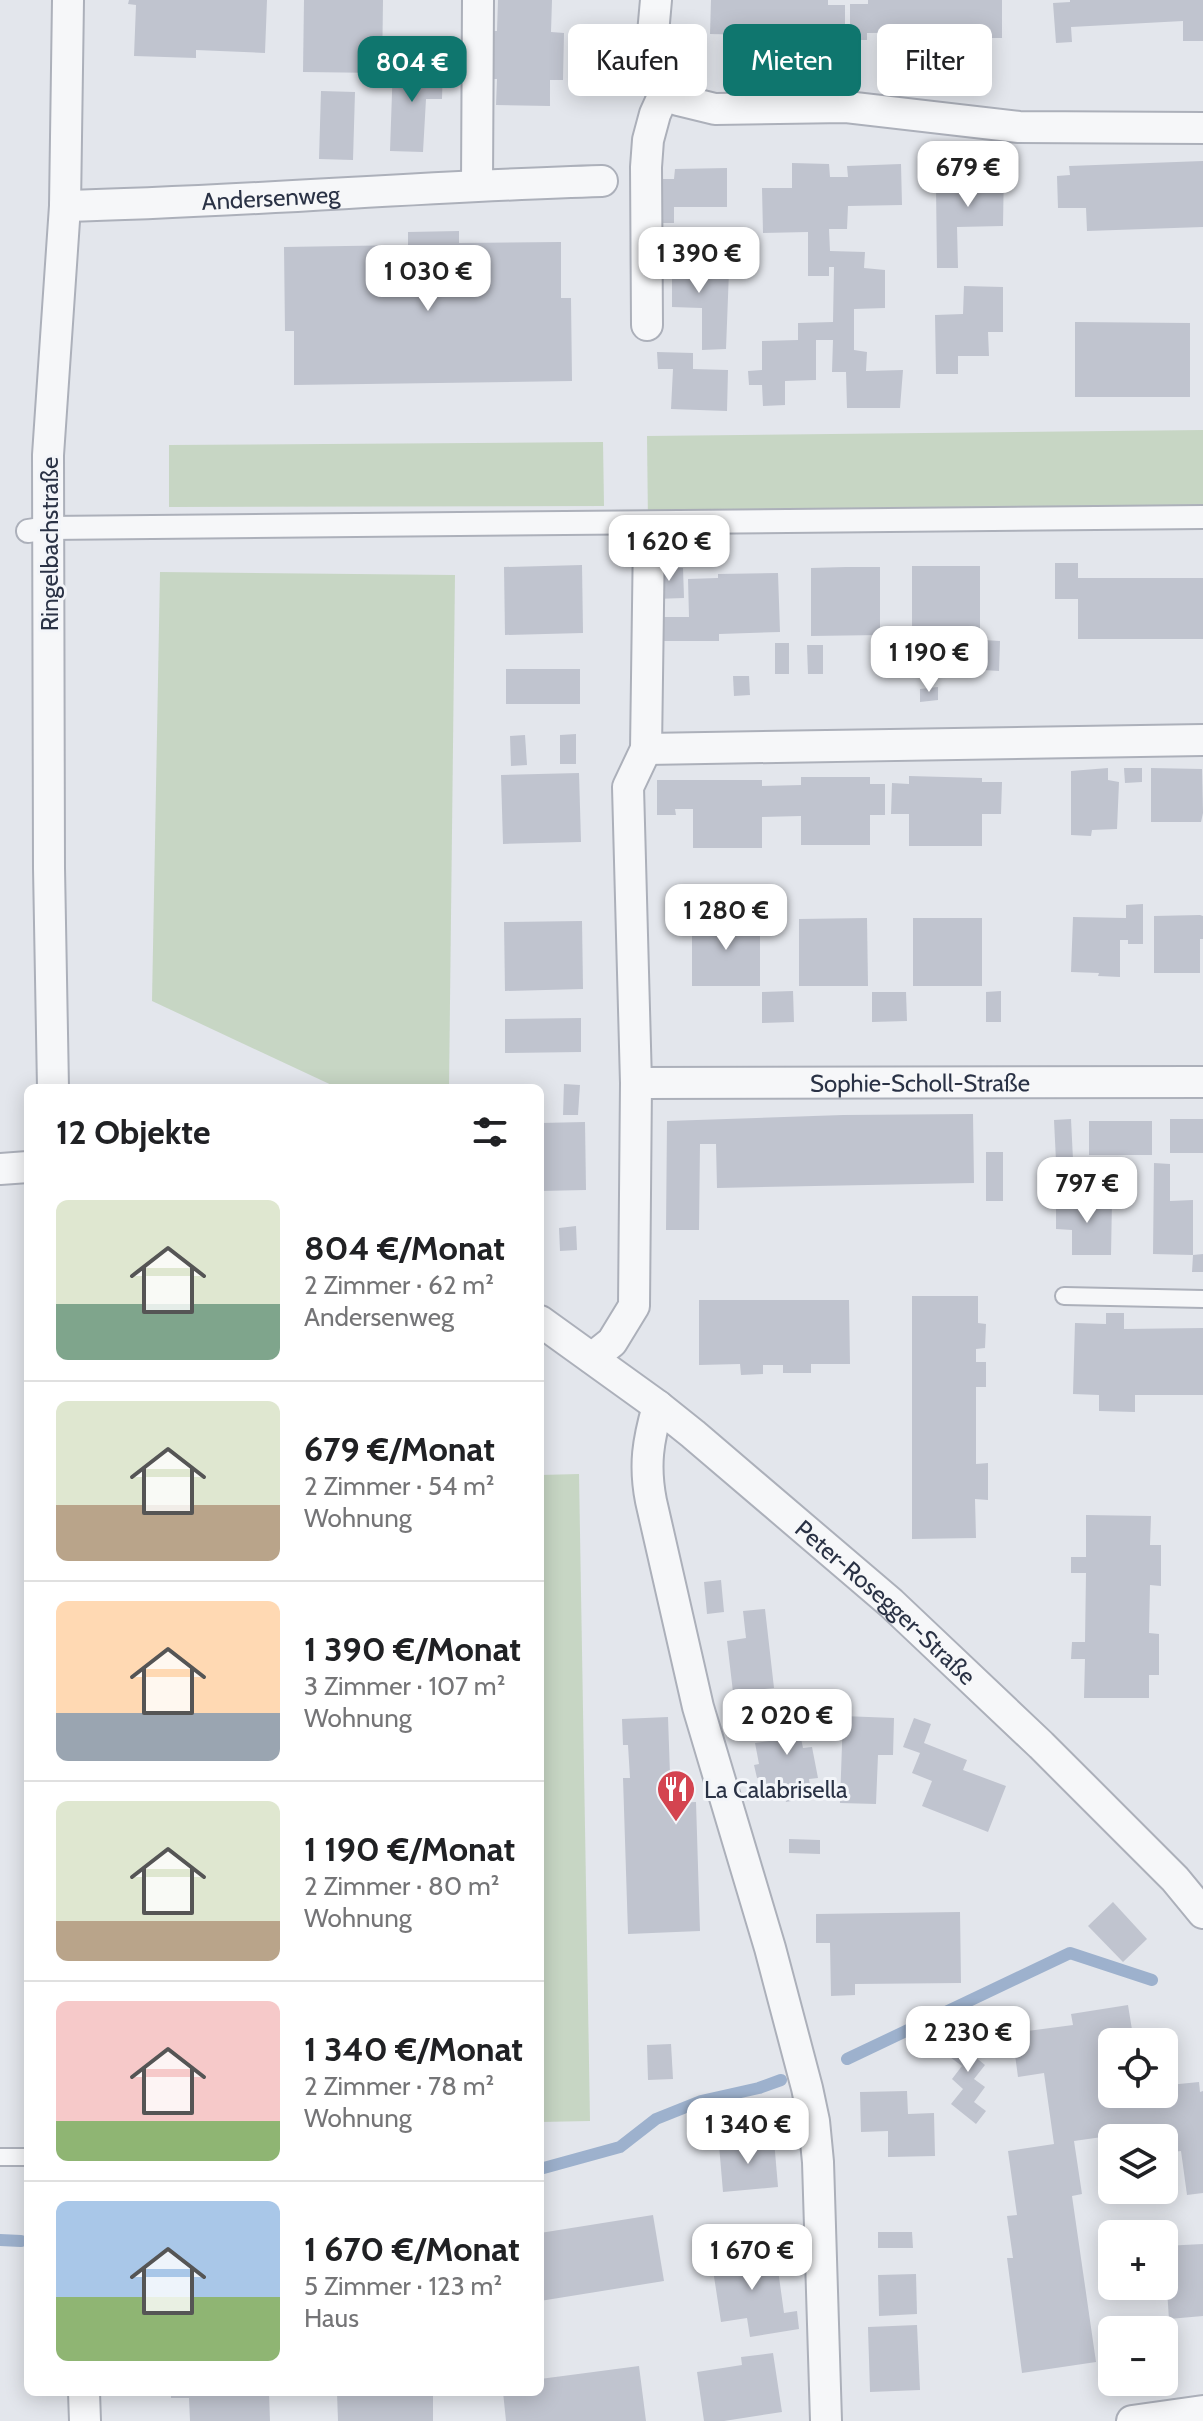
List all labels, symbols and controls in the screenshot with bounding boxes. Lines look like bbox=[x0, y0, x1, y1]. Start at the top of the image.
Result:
chip: Kaufen bbox=[568, 24, 707, 96]
chip: Mieten bbox=[723, 24, 861, 96]
chip: Filter bbox=[877, 24, 992, 96]
pin: 804 € bbox=[356, 36, 468, 104]
text: 804 € bbox=[376, 46, 448, 78]
pin: 679 € bbox=[912, 141, 1024, 209]
text: 679 € bbox=[935, 151, 1001, 183]
street label: Andersenweg bbox=[201, 179, 342, 215]
pin: 1 390 € bbox=[625, 227, 773, 295]
text: 1 390 € bbox=[657, 237, 741, 269]
pin: 1 030 € bbox=[354, 245, 502, 313]
text: 1 030 € bbox=[384, 255, 472, 287]
street label: Ringelbachstraße bbox=[35, 457, 64, 631]
pin: 1 620 € bbox=[595, 515, 743, 583]
text: 1 620 € bbox=[627, 525, 711, 557]
pin: 1 190 € bbox=[855, 626, 1003, 694]
text: 1 190 € bbox=[889, 636, 969, 668]
pin: 1 280 € bbox=[652, 884, 800, 952]
text: 1 280 € bbox=[683, 894, 769, 926]
street label: Sophie-Scholl-Straße bbox=[810, 1068, 1030, 1097]
icon: filters bbox=[468, 1110, 512, 1154]
text: 12 Objekte bbox=[56, 1111, 211, 1153]
pin: 797 € bbox=[1031, 1157, 1143, 1225]
text: 797 € bbox=[1055, 1167, 1119, 1199]
text: 804 €/Monat bbox=[304, 1227, 505, 1269]
icon: home bbox=[120, 1232, 216, 1328]
text: 2 Zimmer · 62 m² bbox=[304, 1269, 494, 1301]
text: Andersenweg bbox=[304, 1301, 454, 1333]
text: 679 €/Monat bbox=[304, 1428, 495, 1470]
icon: home bbox=[120, 1433, 216, 1529]
text: 2 Zimmer · 54 m² bbox=[304, 1470, 495, 1502]
text: Wohnung bbox=[304, 1502, 412, 1534]
street label: Peter-Rosegger-Straße bbox=[790, 1514, 982, 1690]
text: 1 390 €/Monat bbox=[304, 1628, 521, 1670]
icon: home bbox=[120, 1633, 216, 1729]
text: 3 Zimmer · 107 m² bbox=[304, 1670, 505, 1702]
pin: 2 020 € bbox=[713, 1689, 861, 1757]
text: 2 020 € bbox=[741, 1699, 833, 1731]
text: Wohnung bbox=[304, 1702, 412, 1734]
restaurant icon: La Calabrisella bbox=[655, 1768, 697, 1823]
place label: La Calabrisella bbox=[704, 1775, 848, 1804]
text: 1 190 €/Monat bbox=[304, 1828, 515, 1870]
icon: home bbox=[120, 1833, 216, 1929]
text: 2 Zimmer · 80 m² bbox=[304, 1870, 499, 1902]
text: Wohnung bbox=[304, 1902, 412, 1934]
pin: 2 230 € bbox=[894, 2006, 1042, 2074]
text: 2 230 € bbox=[924, 2016, 1012, 2048]
text: 1 340 €/Monat bbox=[304, 2028, 523, 2070]
map controls bbox=[1098, 2028, 1178, 2396]
button: locate bbox=[1098, 2028, 1178, 2108]
icon: home bbox=[120, 2033, 216, 2129]
text: 2 Zimmer · 78 m² bbox=[304, 2070, 494, 2102]
pin: 1 340 € bbox=[674, 2098, 822, 2166]
text: Wohnung bbox=[304, 2102, 412, 2134]
text: 1 340 € bbox=[705, 2108, 791, 2140]
button: layers bbox=[1098, 2124, 1178, 2204]
button: + bbox=[1098, 2220, 1178, 2300]
pin: 1 670 € bbox=[678, 2224, 826, 2292]
text: 1 670 €/Monat bbox=[304, 2228, 520, 2270]
icon: home bbox=[120, 2233, 216, 2329]
text: 1 670 € bbox=[710, 2234, 794, 2266]
text: 5 Zimmer · 123 m² bbox=[304, 2270, 502, 2302]
text: Haus bbox=[304, 2302, 359, 2334]
button: − bbox=[1098, 2316, 1178, 2396]

